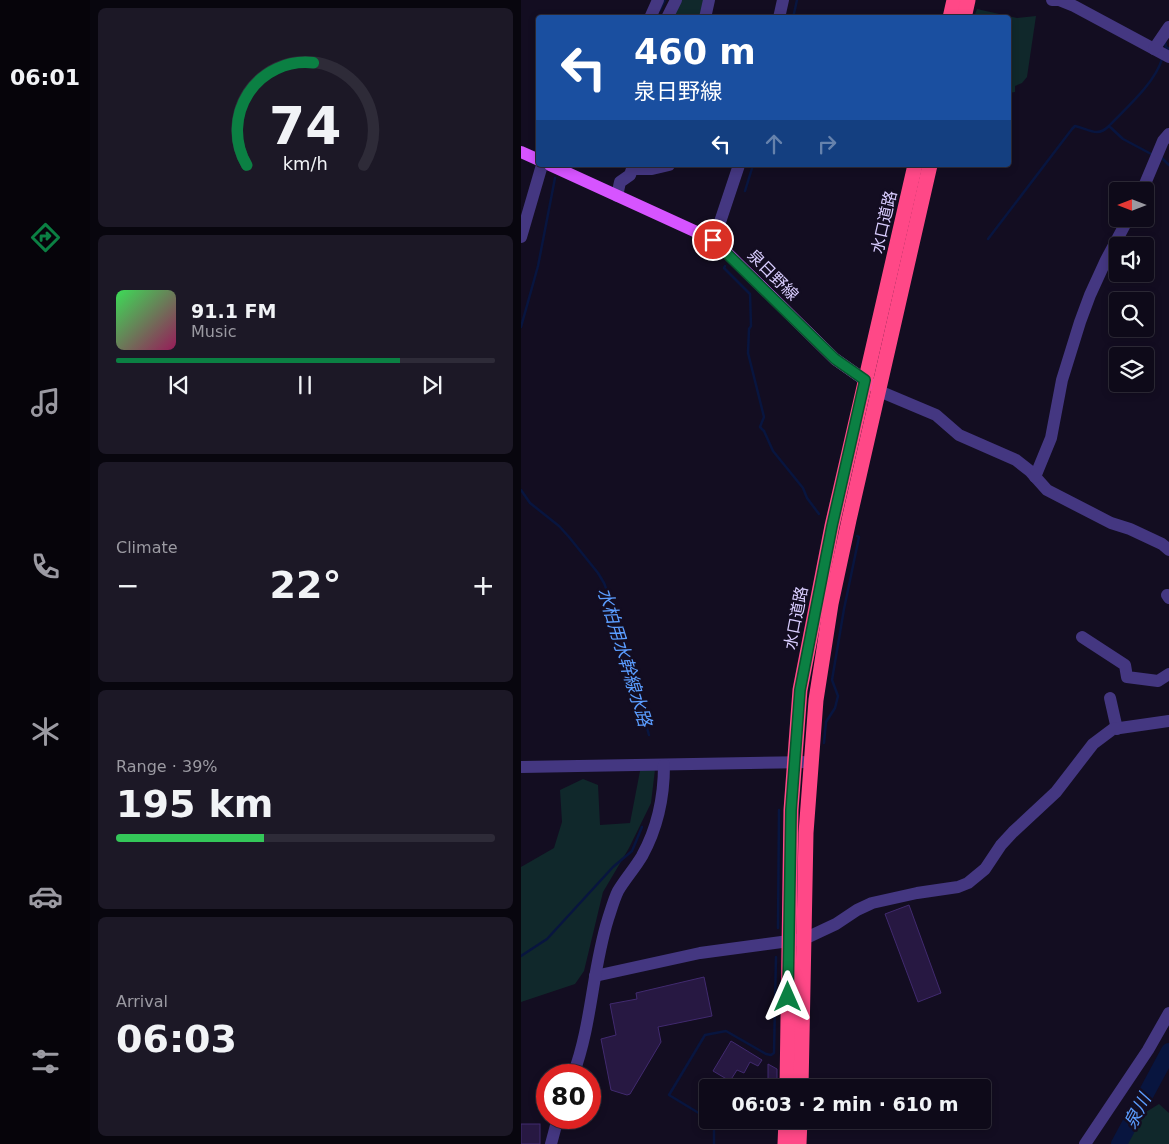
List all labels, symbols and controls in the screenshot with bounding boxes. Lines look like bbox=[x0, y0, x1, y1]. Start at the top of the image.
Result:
text: 460 m bbox=[634, 32, 756, 72]
icon: left bbox=[551, 35, 616, 100]
text: 06:01 bbox=[10, 65, 80, 90]
text: 泉日野線 bbox=[634, 79, 722, 104]
text: 74 bbox=[269, 96, 342, 156]
icon: left bbox=[707, 130, 735, 158]
icon: ahead bbox=[760, 130, 788, 158]
icon: right bbox=[813, 130, 841, 158]
text: km/h bbox=[283, 153, 328, 174]
north arrow bbox=[1109, 182, 1153, 228]
map controls bbox=[1109, 182, 1154, 392]
street label: 水口道路 bbox=[868, 189, 900, 255]
pin bbox=[692, 219, 734, 261]
icon: directions bbox=[28, 220, 63, 255]
icon: arrive bbox=[699, 226, 727, 254]
button: sound bbox=[1109, 237, 1154, 282]
street label: 泉日野線 bbox=[744, 246, 802, 304]
button: search bbox=[1109, 292, 1154, 337]
text: 91.1 FM bbox=[191, 300, 276, 322]
text: Music bbox=[191, 322, 237, 341]
button: layers bbox=[1109, 347, 1154, 392]
icon: previous bbox=[165, 371, 193, 399]
icon: pause bbox=[291, 371, 319, 399]
icon: next bbox=[418, 371, 446, 399]
icon: music bbox=[28, 385, 63, 420]
text: Climate bbox=[116, 538, 178, 557]
icon: phone bbox=[28, 549, 63, 584]
text: 22° bbox=[270, 563, 341, 607]
text: − bbox=[116, 569, 139, 602]
text: + bbox=[472, 569, 495, 602]
water label: 水柏用水幹線水路 bbox=[594, 585, 657, 731]
street label: 水口道路 bbox=[781, 585, 811, 651]
icon: climate bbox=[28, 714, 63, 749]
text: Range · 39% bbox=[116, 757, 218, 776]
text: 195 km bbox=[116, 782, 273, 826]
icon: car bbox=[28, 879, 63, 914]
position arrow bbox=[761, 970, 813, 1022]
text: Arrival bbox=[116, 992, 168, 1011]
text: 06:03 bbox=[116, 1017, 237, 1061]
icon: filters bbox=[28, 1044, 63, 1079]
speed limit sign: 80 bbox=[536, 1064, 601, 1129]
water label: 泉川 bbox=[1119, 1088, 1156, 1132]
text: 06:03 · 2 min · 610 m bbox=[731, 1093, 959, 1115]

